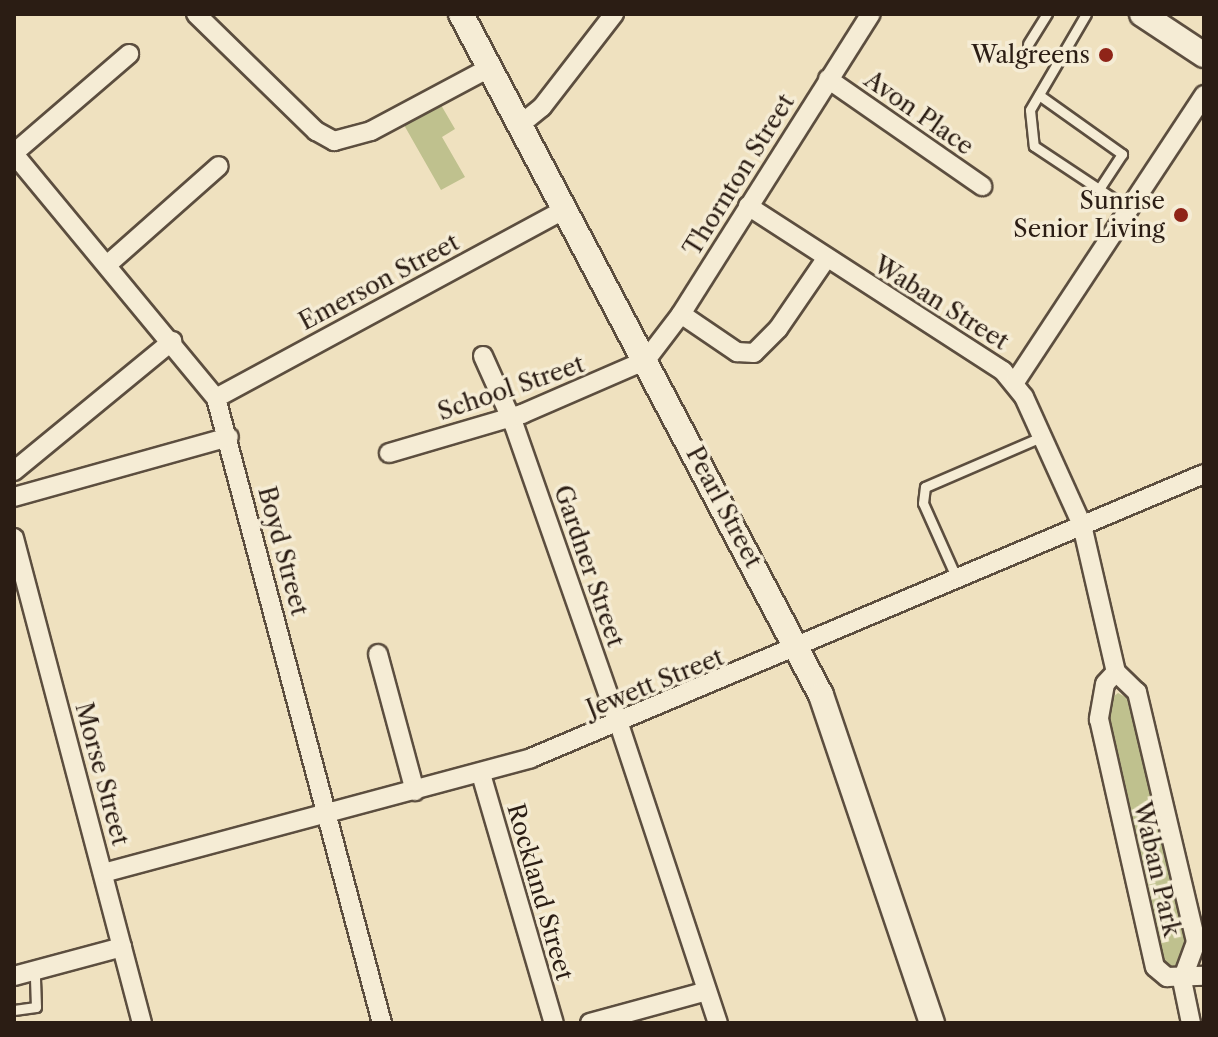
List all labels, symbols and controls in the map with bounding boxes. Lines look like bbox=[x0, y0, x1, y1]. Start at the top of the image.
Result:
place label: Walgreens bbox=[971, 41, 1090, 69]
marker: Walgreens bbox=[1097, 46, 1115, 64]
street label: Avon Place bbox=[859, 65, 979, 161]
street label: Thornton Street bbox=[678, 89, 800, 261]
place label: Sunrise Senior Living bbox=[1013, 187, 1165, 243]
marker: Sunrise Senior Living bbox=[1172, 206, 1190, 224]
street label: Emerson Street bbox=[294, 228, 464, 336]
street label: Waban Street bbox=[868, 250, 1014, 356]
street label: School Street bbox=[434, 349, 588, 427]
street label: Pearl Street bbox=[680, 442, 768, 572]
street label: Gardner Street bbox=[548, 481, 630, 651]
street label: Boyd Street bbox=[252, 483, 314, 619]
street label: Jewett Street bbox=[582, 642, 728, 724]
street label: Morse Street bbox=[69, 699, 135, 849]
street label: Waban Park bbox=[1128, 799, 1186, 939]
street label: Rockland Street bbox=[501, 800, 579, 984]

